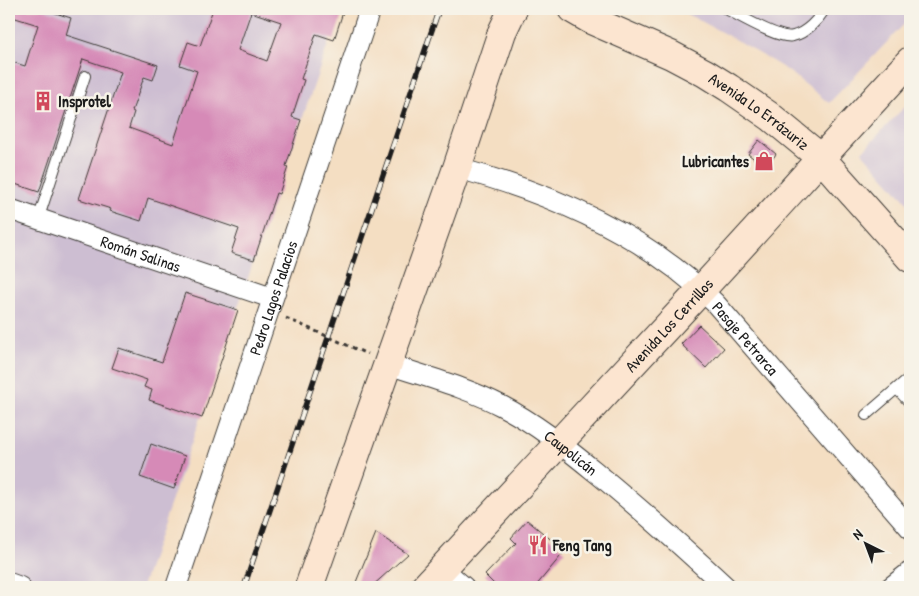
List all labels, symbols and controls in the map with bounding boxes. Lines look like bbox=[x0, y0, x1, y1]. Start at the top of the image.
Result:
street label: Avenida Lo Errázuriz bbox=[705, 67, 814, 155]
building icon: Insprotel bbox=[32, 90, 54, 112]
place label: Insprotel bbox=[58, 90, 111, 113]
place label: Lubricantes bbox=[683, 150, 750, 172]
shop icon: Lubricantes bbox=[753, 150, 775, 172]
street label: Román Salinas bbox=[98, 230, 184, 277]
street label: Pedro Lagos Palacios bbox=[244, 238, 302, 358]
street label: Avenida Los Cerrillos bbox=[620, 273, 718, 377]
street label: Pasaje Petrarca bbox=[707, 297, 784, 380]
street label: Caupolicán bbox=[540, 425, 602, 480]
north arrow bbox=[842, 518, 892, 568]
text: N bbox=[848, 524, 866, 544]
restaurant icon: Feng Tang bbox=[527, 534, 549, 556]
place label: Feng Tang bbox=[552, 534, 612, 557]

